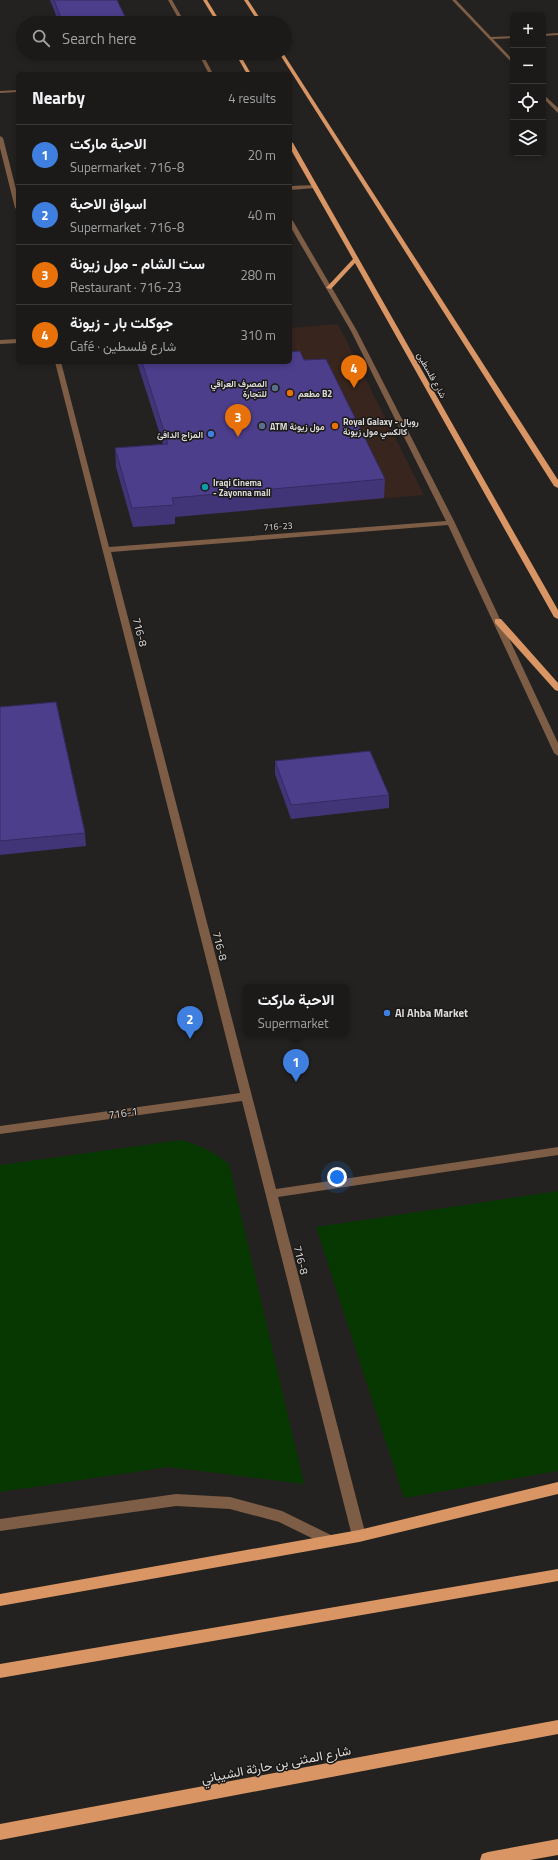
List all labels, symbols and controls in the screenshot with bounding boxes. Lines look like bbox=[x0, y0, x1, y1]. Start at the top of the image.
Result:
map controls bbox=[510, 12, 546, 156]
button: + bbox=[510, 12, 546, 48]
search box bbox=[16, 16, 292, 60]
icon: search bbox=[30, 27, 52, 49]
text: Search here bbox=[62, 27, 136, 50]
button: − bbox=[510, 48, 546, 84]
button: locate bbox=[510, 84, 546, 120]
text: Nearby bbox=[32, 85, 85, 111]
text: 4 results bbox=[228, 88, 276, 108]
button: layers bbox=[510, 120, 546, 156]
text: الاحبة ماركت bbox=[70, 132, 147, 155]
text: 1 bbox=[41, 145, 49, 165]
text: 20 m bbox=[248, 145, 276, 165]
text: Supermarket · 716-8 bbox=[70, 157, 184, 177]
text: اسواق الاحبة bbox=[70, 192, 147, 215]
text: 2 bbox=[41, 205, 49, 225]
text: 40 m bbox=[248, 205, 276, 225]
text: Supermarket · 716-8 bbox=[70, 217, 184, 237]
text: ست الشام - مول زيونة bbox=[70, 252, 205, 275]
text: 3 bbox=[41, 265, 49, 285]
text: 280 m bbox=[240, 265, 276, 285]
text: Restaurant · 716-23 bbox=[70, 277, 182, 297]
text: جوكلت بار - زيونة bbox=[70, 311, 173, 334]
text: 4 bbox=[41, 325, 49, 345]
text: 310 m bbox=[240, 325, 276, 345]
text: Café · شارع فلسطين bbox=[70, 336, 176, 356]
street label: شارع فلسطين bbox=[414, 350, 450, 400]
pin: 4 bbox=[341, 355, 367, 388]
place label: المصرف العراقي للتجارة bbox=[211, 377, 267, 400]
marker: المصرف العراقي للتجارة bbox=[270, 383, 280, 393]
place label: مطعم B2 bbox=[298, 387, 332, 400]
marker: مطعم B2 bbox=[285, 388, 295, 398]
pin: 3 bbox=[225, 404, 251, 437]
place label: Royal Galaxy - رويال كالكسي مول زيونة bbox=[343, 415, 419, 440]
place label: ATM مول زيونة bbox=[270, 420, 325, 433]
marker: ATM مول زيونة bbox=[257, 421, 267, 431]
marker: Royal Galaxy - رويال كالكسي مول زيونة bbox=[330, 421, 340, 431]
place label: المزاج الدافئ bbox=[157, 428, 203, 442]
marker: المزاج الدافئ bbox=[206, 429, 216, 439]
place label: Iraqi Cinema - Zayonna mall bbox=[213, 476, 271, 499]
marker: Iraqi Cinema - Zayonna mall bbox=[200, 482, 210, 492]
street label: 716-23 bbox=[263, 518, 293, 534]
street label: 716-8 bbox=[129, 616, 151, 648]
street label: 716-8 bbox=[209, 930, 231, 962]
popup bbox=[243, 984, 349, 1036]
text: الاحبة ماركت bbox=[258, 988, 334, 1011]
place label: Al Ahba Market bbox=[395, 1005, 468, 1021]
pin: 2 bbox=[177, 1006, 203, 1039]
marker: Al Ahba Market bbox=[382, 1008, 392, 1018]
text: Supermarket bbox=[258, 1013, 329, 1033]
pin: 1 bbox=[283, 1049, 309, 1082]
street label: 716-1 bbox=[107, 1103, 139, 1123]
your location bbox=[327, 1167, 347, 1187]
street label: 716-8 bbox=[290, 1244, 312, 1276]
street label: شارع المثنى بن حارثة الشيباني bbox=[199, 1740, 353, 1789]

